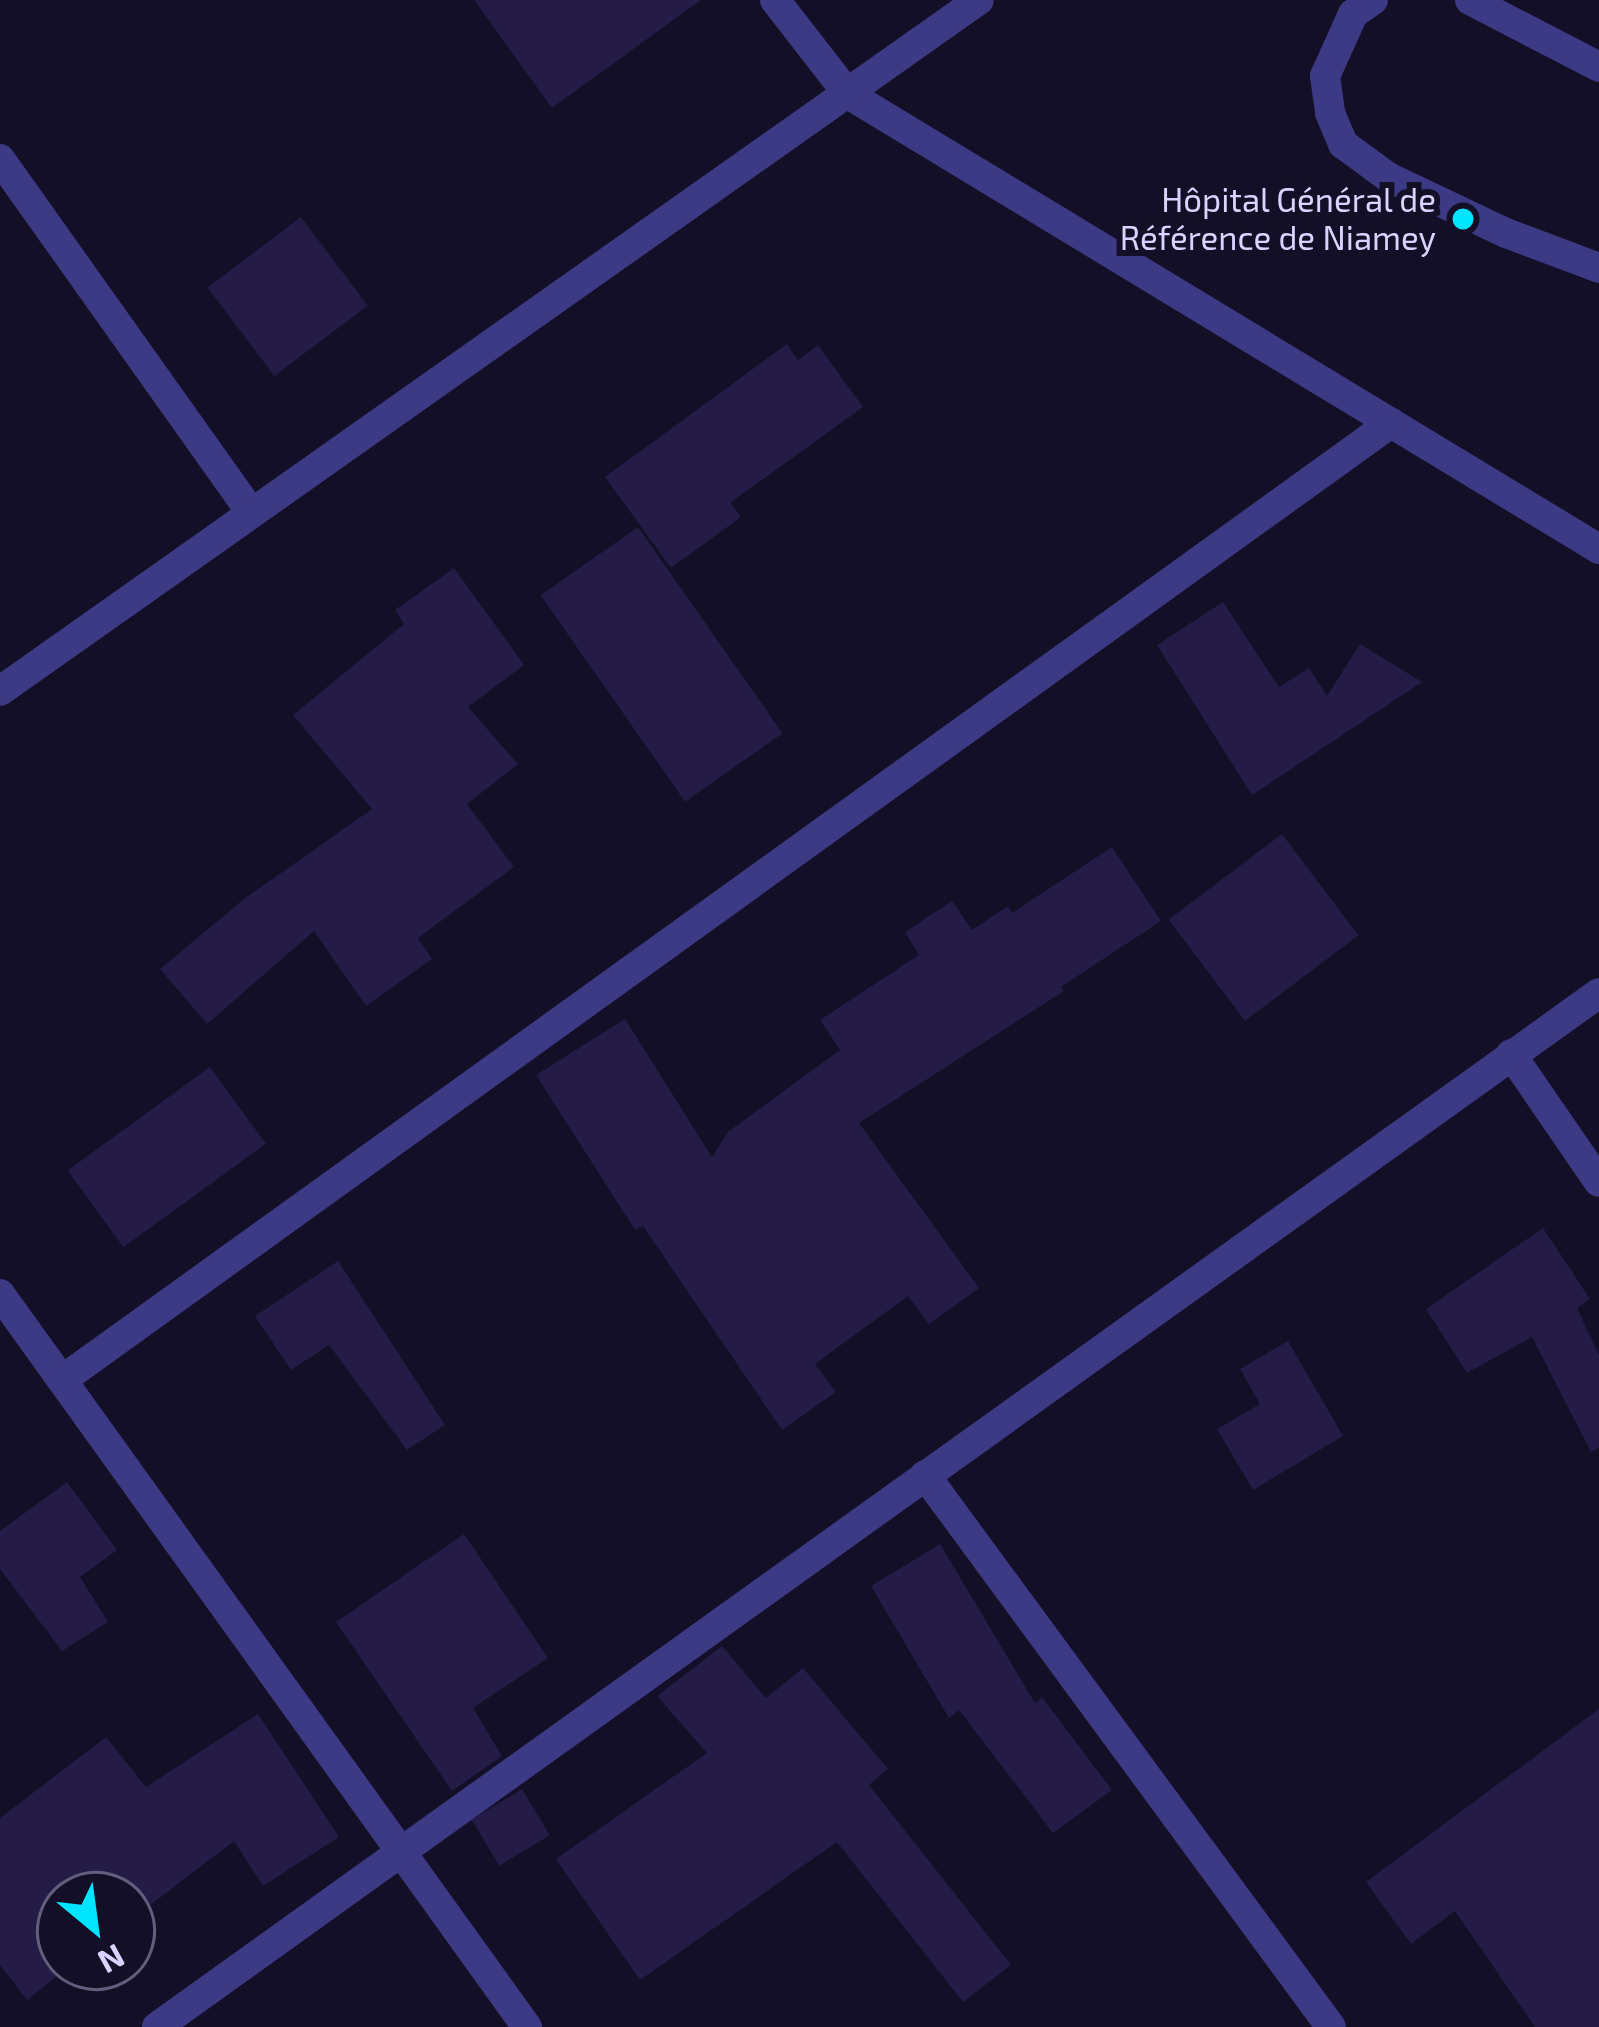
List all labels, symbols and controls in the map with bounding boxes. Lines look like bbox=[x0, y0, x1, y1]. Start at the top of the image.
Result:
place label: Hôpital Général de Référence de Niamey bbox=[1120, 180, 1436, 258]
marker: Hôpital Général de Référence de Niamey bbox=[1447, 203, 1479, 235]
north arrow bbox=[36, 1871, 156, 1991]
text: N bbox=[92, 1937, 132, 1983]

